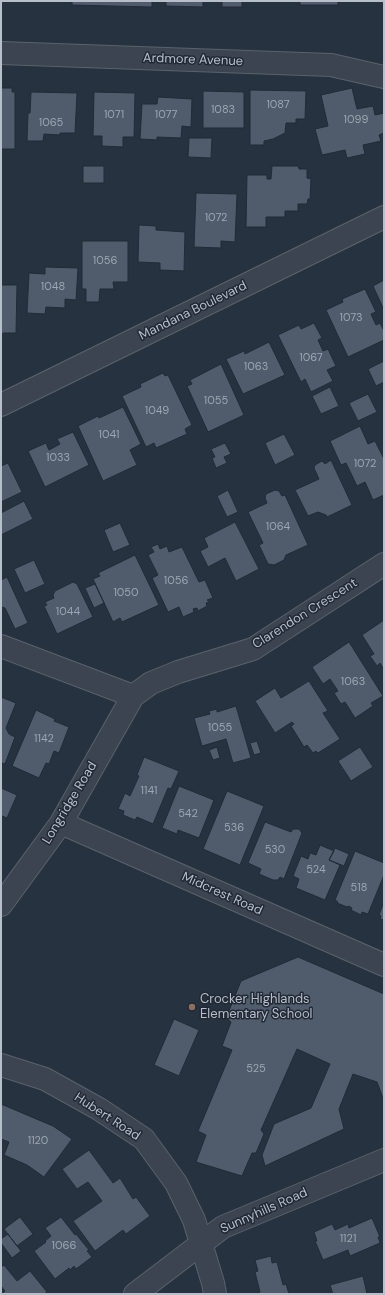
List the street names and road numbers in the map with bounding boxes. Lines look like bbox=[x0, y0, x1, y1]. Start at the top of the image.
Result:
street label: Ardmore Avenue bbox=[143, 50, 243, 70]
street label: Mandana Boulevard bbox=[137, 278, 249, 344]
street label: Clarendon Crescent bbox=[250, 575, 360, 653]
street label: Longridge Road bbox=[39, 759, 101, 847]
street label: Midcrest Road bbox=[179, 869, 265, 919]
street label: Hubert Road bbox=[71, 1090, 143, 1144]
street label: Sunnyhills Road bbox=[218, 1185, 310, 1237]

